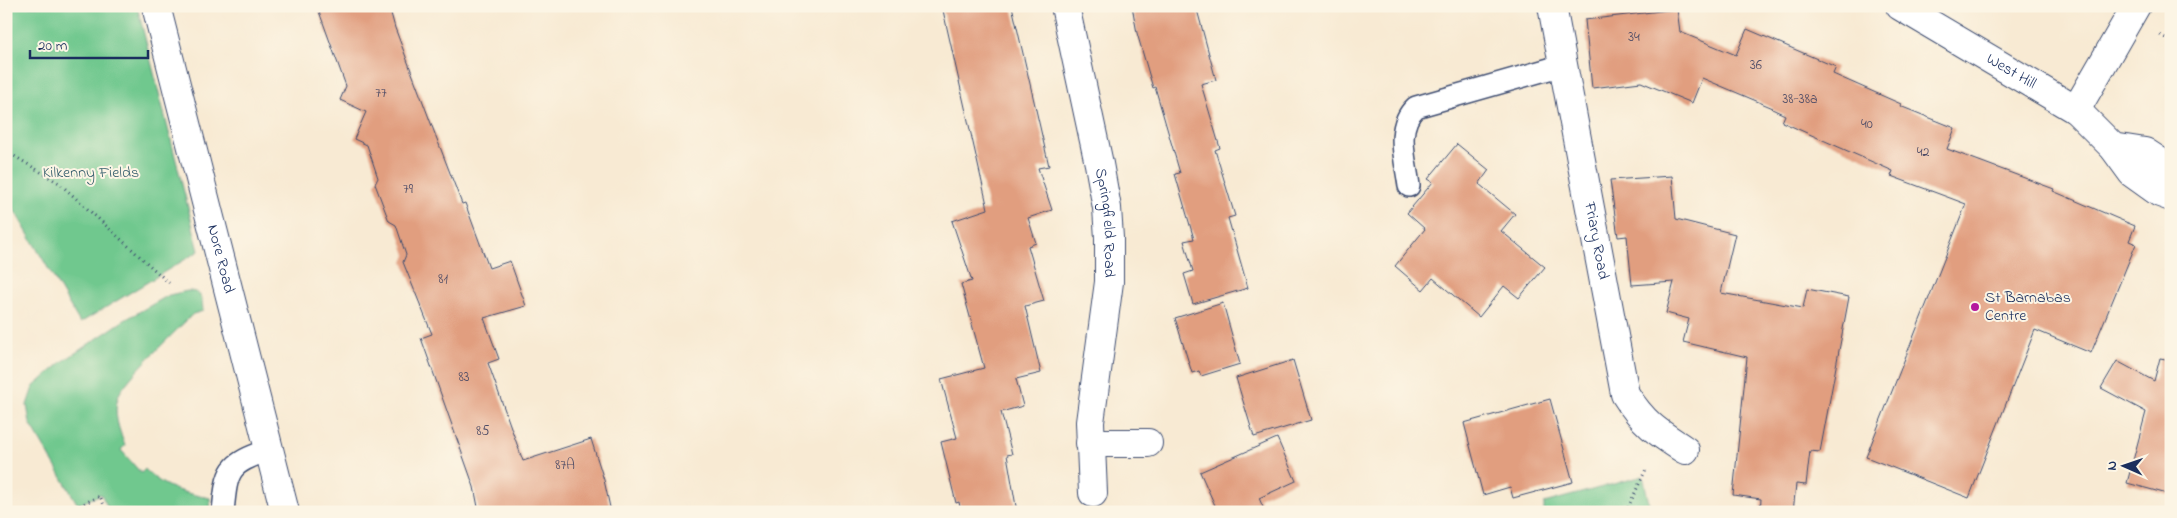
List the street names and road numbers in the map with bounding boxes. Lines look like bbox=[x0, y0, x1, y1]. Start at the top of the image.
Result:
street label: West Hill bbox=[1981, 47, 2041, 96]
street label: Springfield Road bbox=[1088, 166, 1121, 278]
street label: Friary Road bbox=[1577, 199, 1615, 282]
street label: Nore Road bbox=[200, 222, 241, 296]

